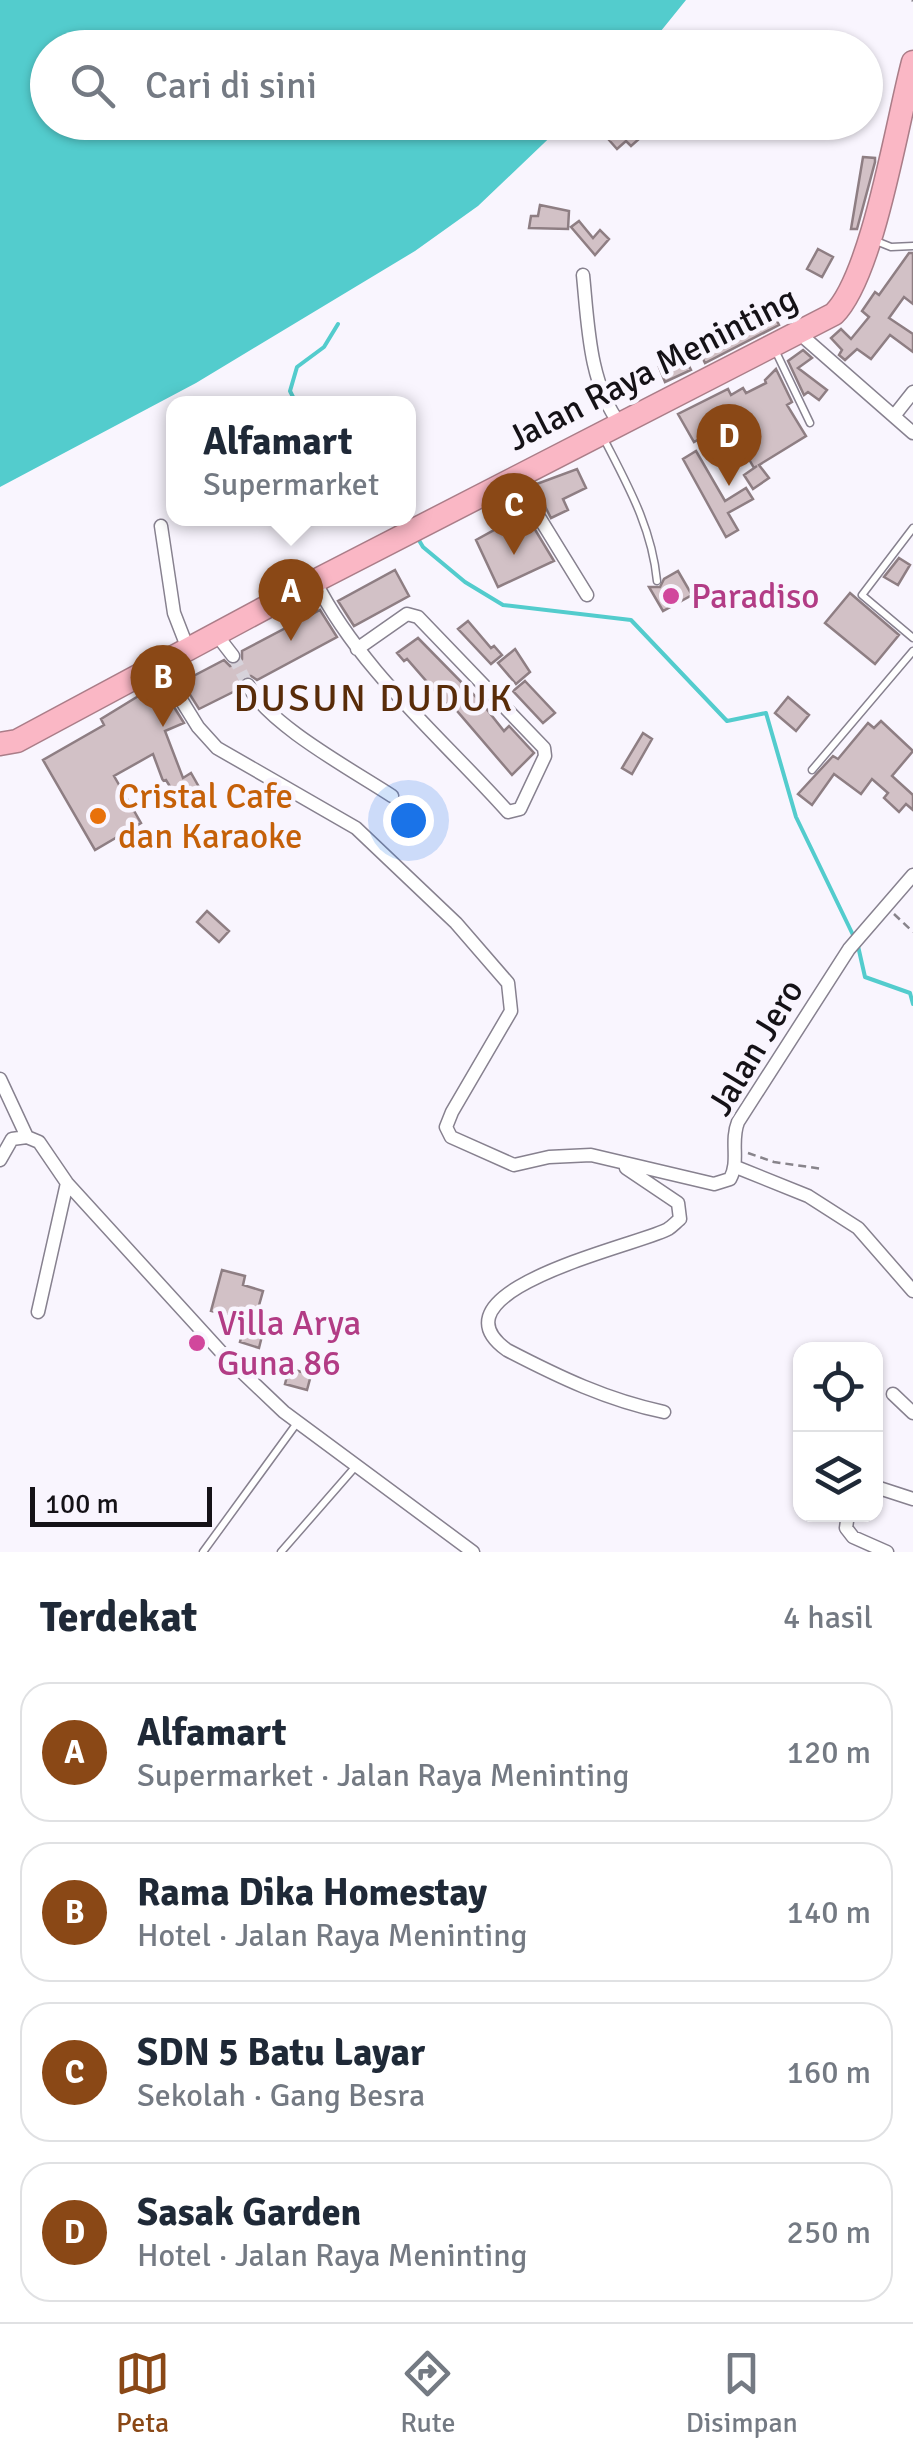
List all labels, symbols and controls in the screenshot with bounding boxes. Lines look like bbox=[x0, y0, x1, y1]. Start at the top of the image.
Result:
search box bbox=[30, 30, 883, 140]
icon: search bbox=[65, 58, 120, 113]
text: Cari di sini bbox=[145, 62, 317, 109]
street label: Jalan Raya Meninting bbox=[500, 277, 804, 460]
popup bbox=[166, 396, 416, 526]
pin: D bbox=[696, 404, 762, 486]
text: Alfamart bbox=[203, 418, 352, 465]
text: Supermarket bbox=[203, 465, 379, 504]
pin: C bbox=[482, 472, 546, 555]
pin: A bbox=[258, 558, 324, 641]
place label: Paradiso bbox=[691, 575, 820, 618]
marker: Paradiso bbox=[660, 585, 682, 607]
pin: B bbox=[130, 644, 196, 727]
district label: DUSUN DUDUK bbox=[234, 675, 515, 722]
place label: Cristal Cafe dan Karaoke bbox=[118, 775, 303, 858]
your location bbox=[383, 795, 434, 846]
marker: Cristal Cafe dan Karaoke bbox=[87, 805, 109, 827]
street label: Jalan Jero bbox=[698, 971, 813, 1123]
place label: Villa Arya Guna 86 bbox=[217, 1302, 361, 1385]
marker: Villa Arya Guna 86 bbox=[186, 1332, 208, 1354]
map controls bbox=[793, 1342, 883, 1522]
button: locate bbox=[793, 1342, 883, 1432]
button: layers bbox=[793, 1432, 883, 1522]
scale bar bbox=[30, 1482, 212, 1526]
text: 100 m bbox=[45, 1487, 119, 1521]
text: Terdekat bbox=[40, 1592, 197, 1643]
text: 4 hasil bbox=[783, 1598, 873, 1637]
text: Alfamart bbox=[137, 1709, 286, 1756]
text: A bbox=[64, 1733, 85, 1772]
text: 120 m bbox=[787, 1733, 871, 1772]
text: Supermarket · Jalan Raya Meninting bbox=[137, 1756, 629, 1795]
text: Rama Dika Homestay bbox=[137, 1869, 487, 1916]
text: B bbox=[65, 1893, 84, 1932]
text: 140 m bbox=[787, 1893, 871, 1932]
text: Hotel · Jalan Raya Meninting bbox=[137, 1916, 528, 1955]
text: SDN 5 Batu Layar bbox=[137, 2029, 425, 2076]
text: C bbox=[65, 2053, 84, 2092]
text: 160 m bbox=[787, 2053, 871, 2092]
text: Sekolah · Gang Besra bbox=[137, 2076, 425, 2115]
text: Sasak Garden bbox=[137, 2189, 361, 2236]
text: D bbox=[64, 2213, 85, 2252]
text: 250 m bbox=[787, 2213, 871, 2252]
text: Hotel · Jalan Raya Meninting bbox=[137, 2236, 528, 2275]
tab: Peta bbox=[115, 2346, 170, 2440]
tab: Rute bbox=[400, 2346, 455, 2440]
tab: Disimpan bbox=[686, 2346, 798, 2440]

